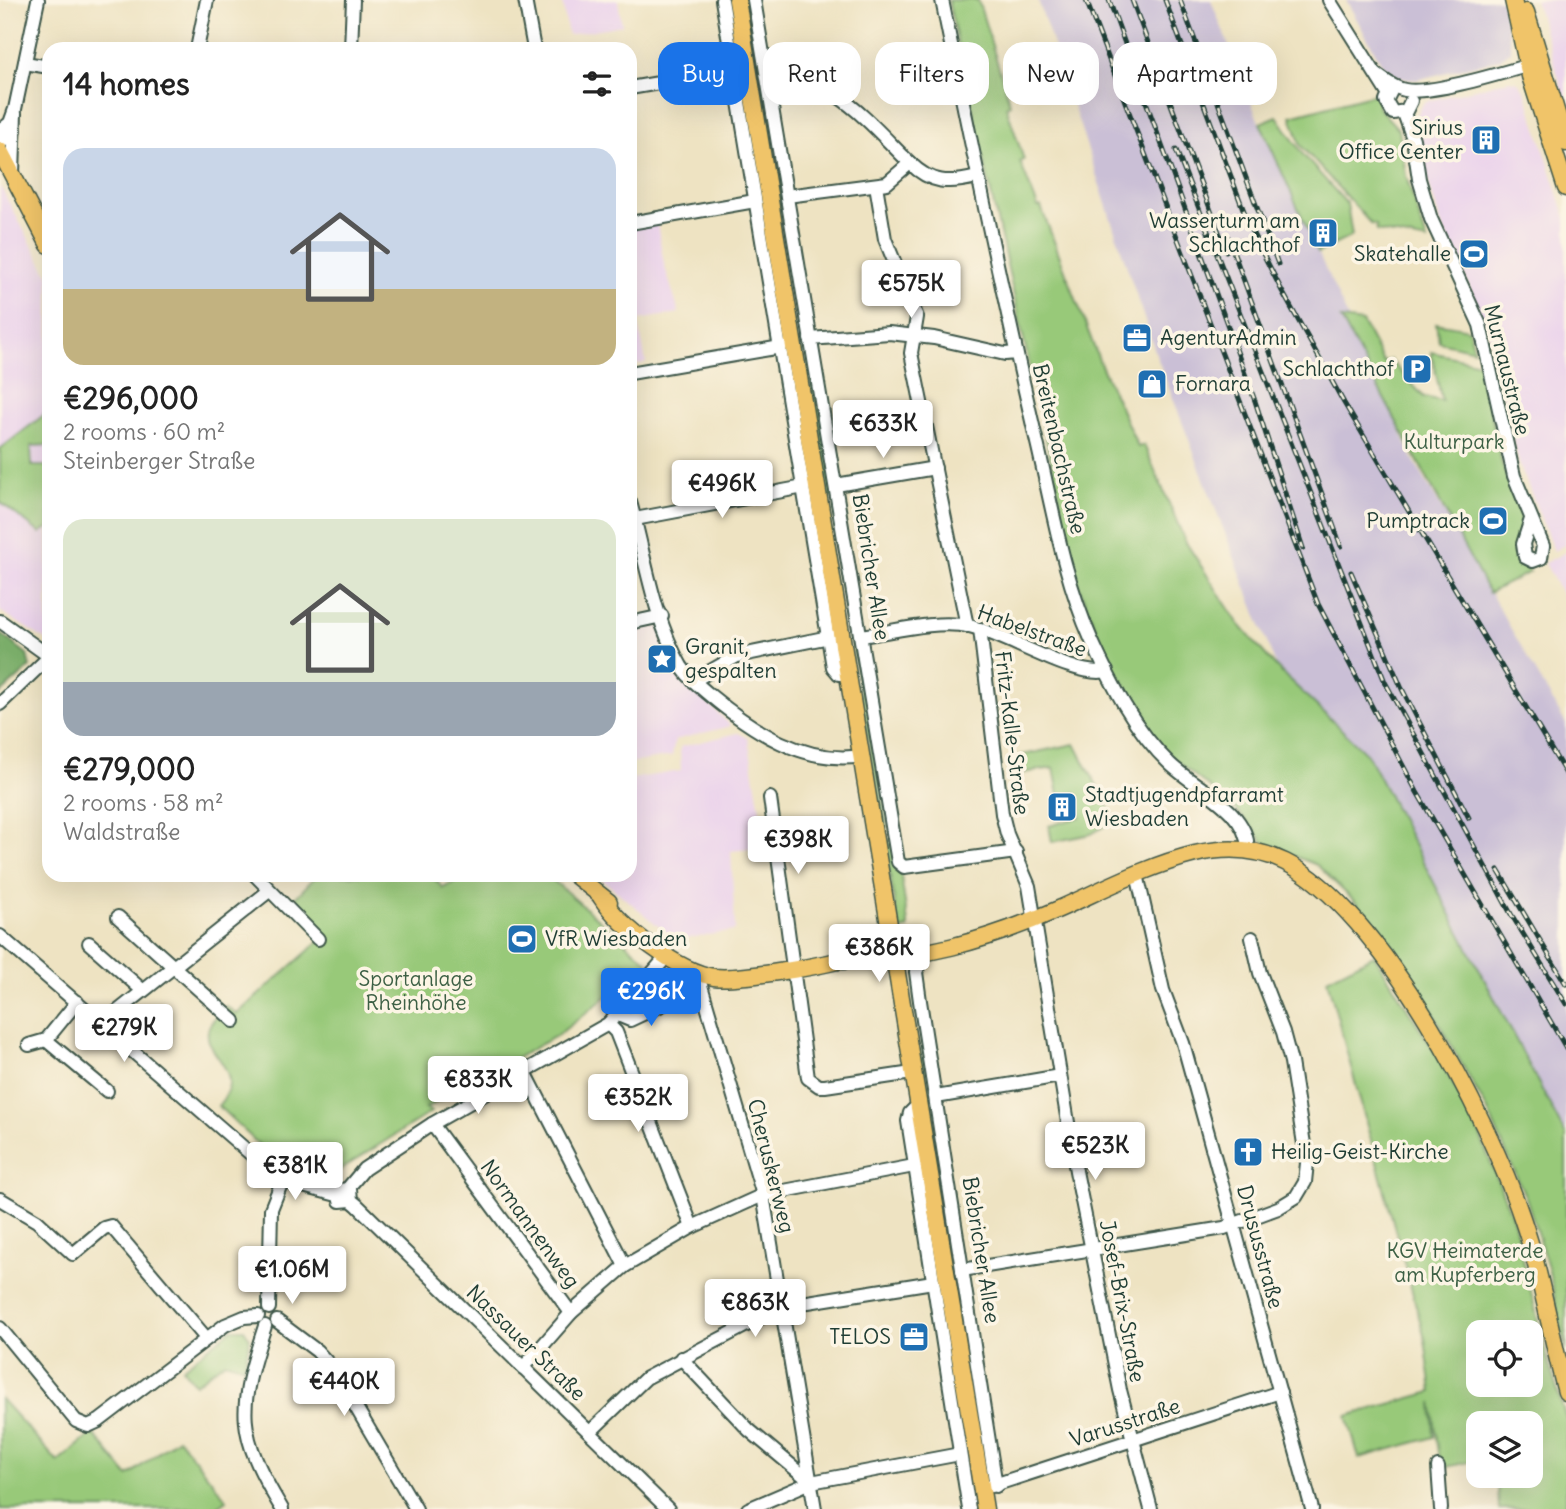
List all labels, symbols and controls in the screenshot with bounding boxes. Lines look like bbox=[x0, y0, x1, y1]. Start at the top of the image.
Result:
chip: Buy bbox=[658, 42, 749, 105]
chip: Rent bbox=[763, 42, 861, 105]
chip: Filters bbox=[875, 42, 989, 105]
chip: New bbox=[1003, 42, 1099, 105]
chip: Apartment bbox=[1113, 42, 1277, 105]
text: 14 homes bbox=[63, 65, 190, 103]
icon: filters bbox=[578, 65, 616, 103]
place label: Sirius Office Center bbox=[1338, 114, 1463, 165]
building icon: Sirius Office Center bbox=[1469, 123, 1503, 157]
icon: home bbox=[277, 194, 403, 320]
place label: Wasserturm am Schlachthof bbox=[1149, 207, 1301, 258]
building icon: Wasserturm am Schlachthof bbox=[1306, 216, 1340, 250]
sports icon: Skatehalle bbox=[1457, 237, 1491, 271]
place label: Skatehalle bbox=[1354, 240, 1451, 267]
pin: €575K bbox=[862, 260, 960, 320]
text: €575K bbox=[878, 268, 944, 297]
street label: Murnaustraße bbox=[1478, 302, 1537, 438]
office icon: AgenturAdmin bbox=[1120, 321, 1154, 355]
place label: AgenturAdmin bbox=[1160, 324, 1297, 351]
parking icon: Schlachthof bbox=[1400, 352, 1434, 386]
place label: Schlachthof bbox=[1283, 355, 1395, 382]
street label: Breitenbachstraße bbox=[1027, 361, 1092, 537]
shop icon: Fornara bbox=[1135, 367, 1169, 401]
place label: Fornara bbox=[1175, 370, 1251, 397]
text: €296,000 bbox=[63, 379, 199, 417]
pin: €633K bbox=[834, 400, 932, 460]
text: €633K bbox=[849, 408, 917, 437]
text: 2 rooms · 60 m² bbox=[63, 417, 225, 446]
park label: Kulturpark bbox=[1404, 428, 1504, 455]
text: Steinberger Straße bbox=[63, 446, 255, 475]
pin: €496K bbox=[673, 461, 771, 520]
text: €496K bbox=[688, 468, 756, 497]
street label: Biebricher Allee bbox=[847, 492, 896, 642]
sports icon: Pumptrack bbox=[1476, 504, 1510, 538]
place label: Pumptrack bbox=[1366, 507, 1470, 534]
icon: home bbox=[277, 565, 403, 691]
street label: Habelstraße bbox=[974, 598, 1091, 663]
place label: Granit, gespalten bbox=[685, 633, 777, 684]
place icon: Granit, gespalten bbox=[645, 642, 679, 676]
street label: Fritz-Kalle-Straße bbox=[989, 649, 1036, 816]
text: €279,000 bbox=[63, 750, 196, 788]
place label: Stadtjugendpfarramt Wiesbaden bbox=[1085, 781, 1284, 832]
text: 2 rooms · 58 m² bbox=[63, 788, 224, 817]
building icon: Stadtjugendpfarramt Wiesbaden bbox=[1045, 790, 1079, 824]
pin: €398K bbox=[749, 816, 847, 876]
text: Waldstraße bbox=[63, 817, 180, 846]
text: €398K bbox=[764, 824, 832, 853]
sports icon: VfR Wiesbaden bbox=[505, 922, 539, 956]
place label: VfR Wiesbaden bbox=[545, 925, 687, 952]
pin: €386K bbox=[830, 925, 928, 984]
text: €386K bbox=[845, 932, 913, 961]
park label: Sportanlage Rheinhöhe bbox=[359, 965, 473, 1016]
pin: €296K bbox=[602, 968, 700, 1028]
text: €296K bbox=[617, 976, 685, 1005]
pin: €279K bbox=[75, 1004, 173, 1064]
text: €279K bbox=[91, 1012, 157, 1041]
pin: €833K bbox=[429, 1056, 527, 1116]
text: €833K bbox=[444, 1064, 512, 1093]
pin: €352K bbox=[589, 1074, 687, 1134]
text: €352K bbox=[604, 1082, 672, 1111]
street label: Cheruskerweg bbox=[742, 1096, 801, 1236]
pin: €523K bbox=[1046, 1122, 1144, 1182]
text: €523K bbox=[1061, 1130, 1129, 1159]
church icon: Heilig-Geist-Kirche bbox=[1231, 1135, 1265, 1169]
place label: Heilig-Geist-Kirche bbox=[1271, 1138, 1448, 1165]
pin: €381K bbox=[246, 1142, 344, 1202]
text: €381K bbox=[263, 1150, 327, 1179]
street label: Normannenweg bbox=[475, 1154, 586, 1293]
street label: Biebricher Allee bbox=[957, 1175, 1006, 1325]
street label: Drususstraße bbox=[1231, 1182, 1290, 1312]
street label: Josef-Brix-Straße bbox=[1094, 1217, 1151, 1384]
park label: KGV Heimaterde am Kupferberg bbox=[1386, 1237, 1544, 1288]
pin: €1.06M bbox=[235, 1246, 349, 1306]
text: €1.06M bbox=[254, 1254, 330, 1283]
street label: Nassauer Straße bbox=[461, 1279, 592, 1406]
pin: €863K bbox=[706, 1280, 804, 1339]
text: €863K bbox=[721, 1287, 789, 1316]
office icon: TELOS bbox=[897, 1320, 931, 1354]
map controls bbox=[1466, 1320, 1543, 1488]
button: locate bbox=[1466, 1320, 1543, 1397]
place label: TELOS bbox=[829, 1323, 891, 1350]
pin: €440K bbox=[295, 1358, 393, 1418]
text: €440K bbox=[309, 1366, 379, 1395]
street label: Varusstraße bbox=[1066, 1392, 1183, 1453]
button: layers bbox=[1466, 1411, 1543, 1488]

